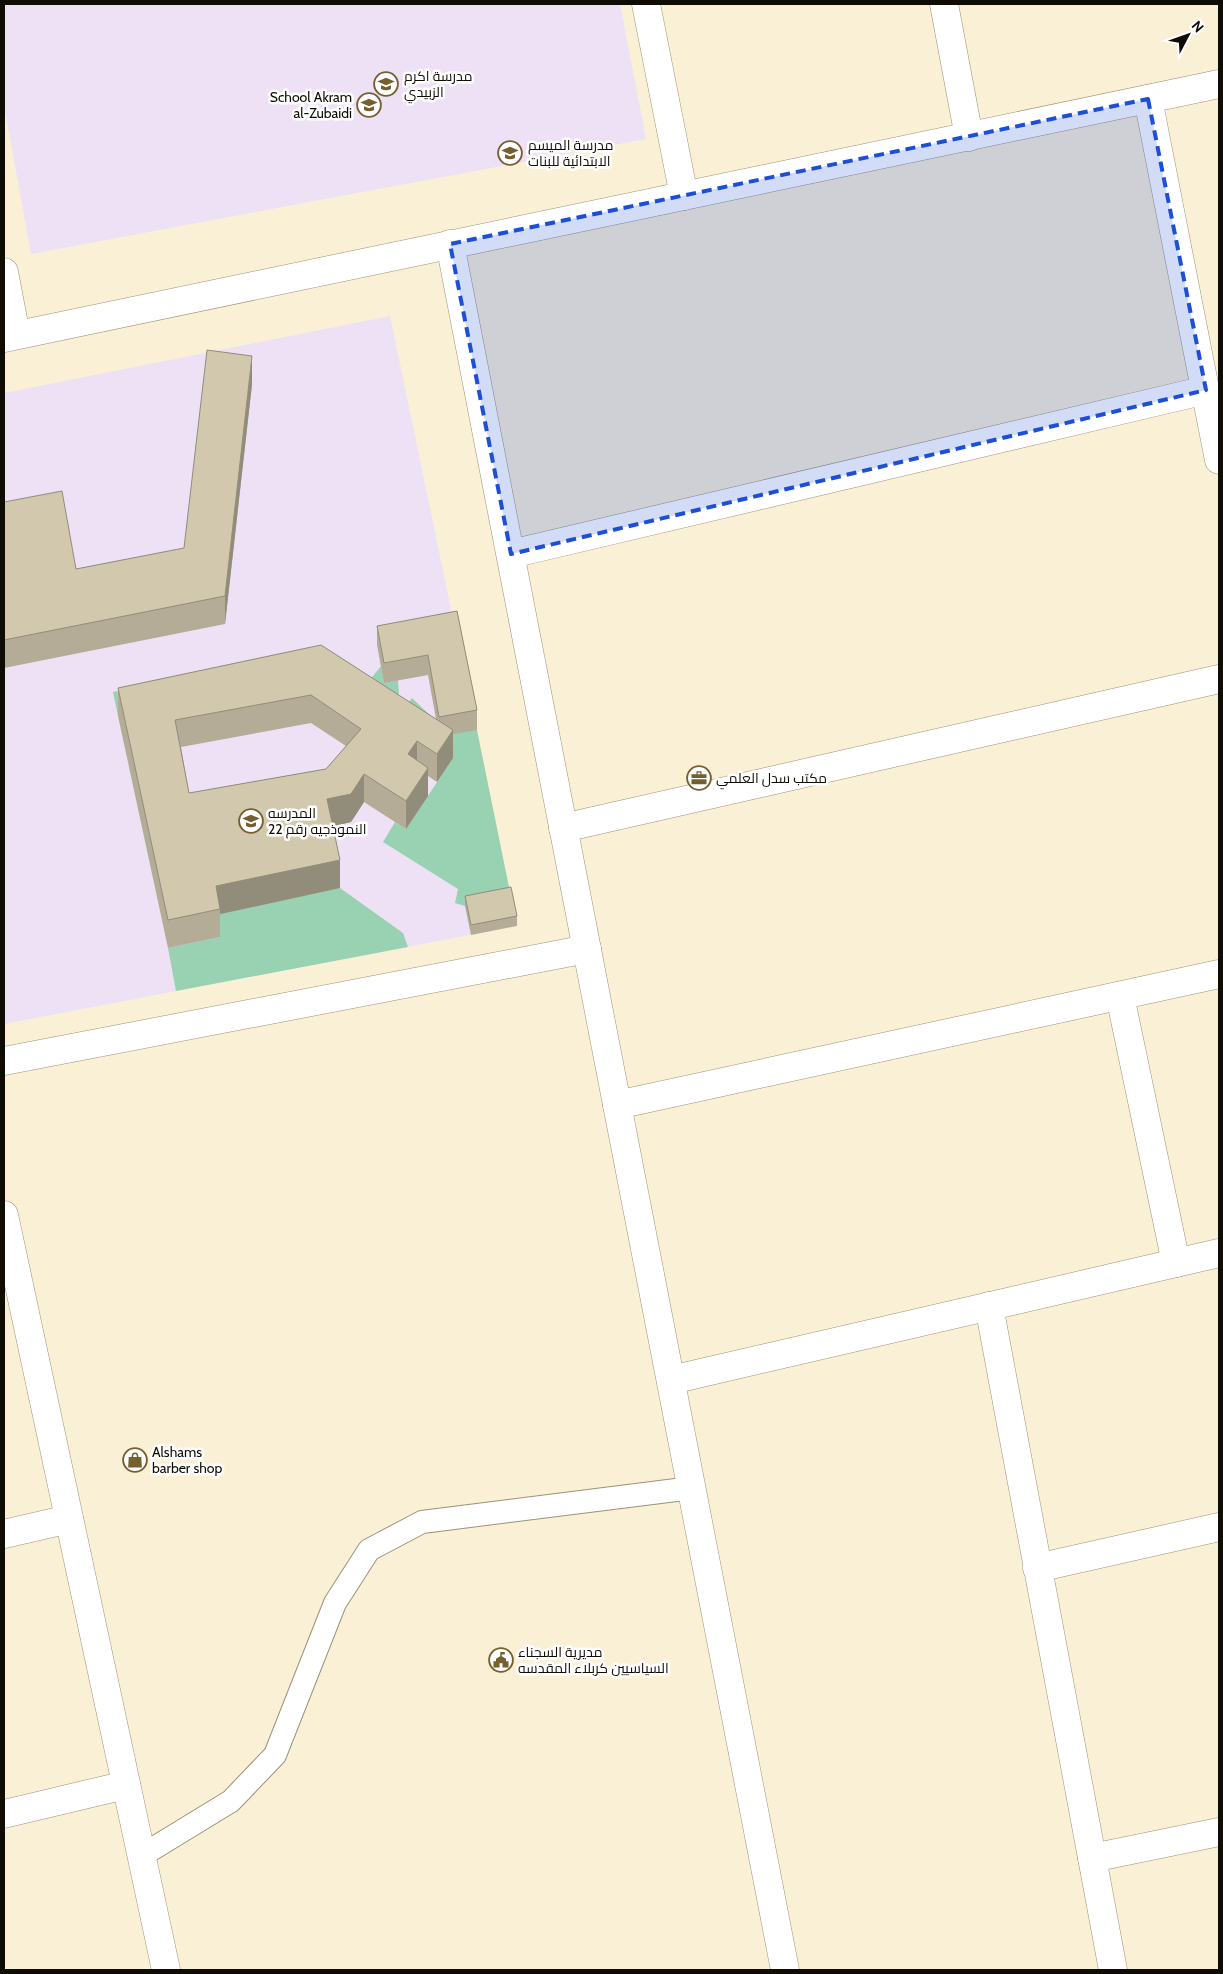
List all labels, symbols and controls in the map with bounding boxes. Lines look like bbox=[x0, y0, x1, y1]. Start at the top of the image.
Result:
north arrow bbox=[1163, 10, 1213, 60]
text: N bbox=[1188, 17, 1208, 36]
place label: مدرسة اكرم الزبيدي bbox=[404, 67, 472, 104]
school or university icon: مدرسة اكرم الزبيدي bbox=[373, 71, 399, 97]
place label: School Akram al-Zubaidi bbox=[270, 88, 352, 122]
school or university icon: School Akram al-Zubaidi bbox=[356, 92, 382, 118]
place label: مدرسة الميسم الابتدائية للبنات bbox=[528, 136, 613, 170]
school or university icon: مدرسة الميسم الابتدائية للبنات bbox=[497, 140, 523, 166]
office icon: مكتب سدل العلمي bbox=[686, 765, 712, 791]
place label: مكتب سدل العلمي bbox=[716, 769, 827, 790]
place label: المدرسه النموذجيه رقم 22 bbox=[268, 804, 366, 839]
school or university icon: المدرسه النموذجيه رقم 22 bbox=[238, 808, 264, 834]
place label: Alshams barber shop bbox=[152, 1443, 223, 1477]
shop icon: Alshams barber shop bbox=[122, 1447, 148, 1473]
place label: مديرية السجناء السياسيين كربلاء المقدسه bbox=[518, 1643, 669, 1677]
public building icon: مديرية السجناء السياسيين كربلاء المقدسه bbox=[488, 1647, 514, 1673]

